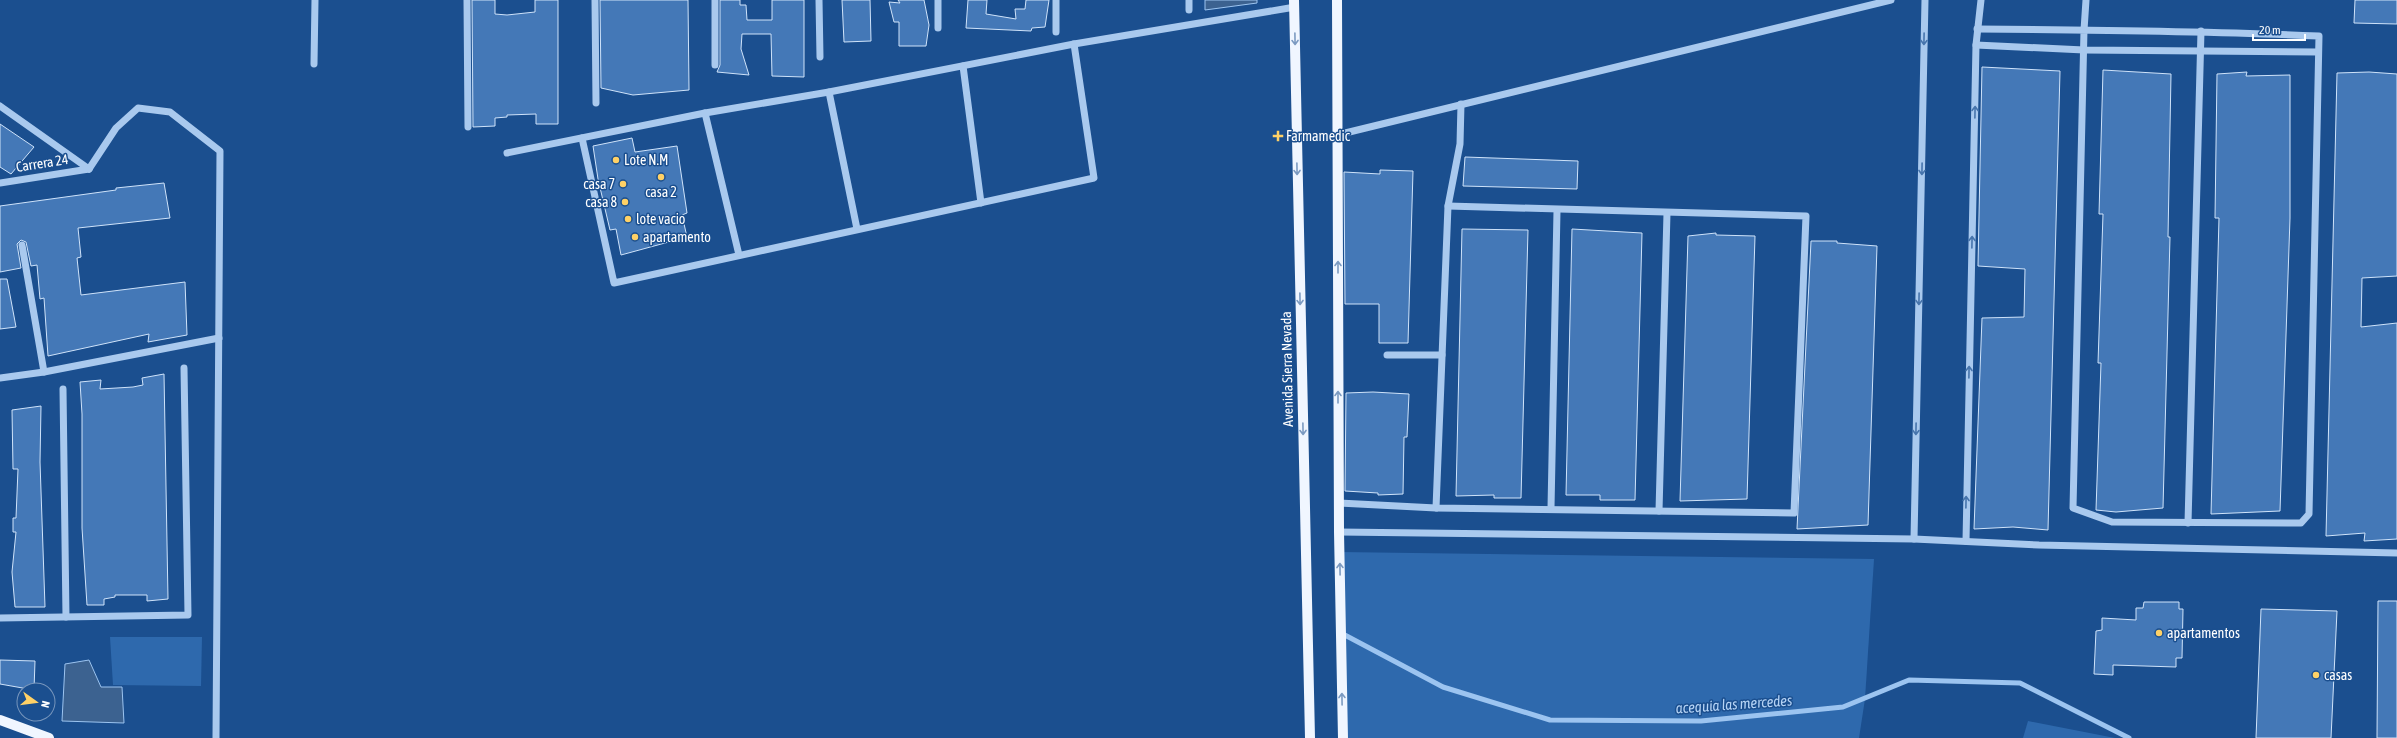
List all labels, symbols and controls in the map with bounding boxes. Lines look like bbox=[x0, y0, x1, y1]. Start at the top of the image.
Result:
scale bar bbox=[2253, 16, 2305, 42]
text: 20 m bbox=[2259, 23, 2281, 37]
one-way arrow bbox=[1291, 32, 1299, 45]
one-way arrow bbox=[1920, 32, 1928, 45]
one-way arrow bbox=[1971, 106, 1979, 119]
place label: Farmamedic bbox=[1286, 128, 1351, 144]
marker: Farmamedic bbox=[1273, 131, 1283, 141]
street label: Carrera 24 bbox=[15, 151, 70, 175]
place label: Lote N.M bbox=[624, 152, 668, 168]
marker: Lote N.M bbox=[611, 155, 621, 165]
one-way arrow bbox=[1293, 162, 1301, 175]
one-way arrow bbox=[1918, 162, 1925, 175]
marker: casa 2 bbox=[656, 172, 666, 182]
place label: casa 7 bbox=[583, 176, 615, 192]
marker: casa 7 bbox=[618, 179, 628, 189]
place label: casa 2 bbox=[645, 184, 677, 200]
place label: casa 8 bbox=[585, 194, 617, 210]
marker: casa 8 bbox=[620, 197, 630, 207]
place label: lote vacio bbox=[636, 211, 685, 227]
marker: lote vacio bbox=[623, 214, 633, 224]
place label: apartamento bbox=[643, 229, 711, 245]
marker: apartamento bbox=[630, 232, 640, 242]
one-way arrow bbox=[1968, 236, 1976, 249]
one-way arrow bbox=[1334, 261, 1342, 274]
one-way arrow bbox=[1296, 292, 1304, 305]
one-way arrow bbox=[1915, 292, 1923, 305]
street label: Avenida Sierra Nevada bbox=[1278, 311, 1296, 427]
one-way arrow bbox=[1965, 366, 1973, 379]
one-way arrow bbox=[1334, 391, 1342, 404]
one-way arrow bbox=[1299, 422, 1307, 435]
one-way arrow bbox=[1913, 422, 1920, 435]
one-way arrow bbox=[1963, 496, 1970, 509]
one-way arrow bbox=[1336, 563, 1343, 576]
place label: apartamentos bbox=[2167, 625, 2240, 641]
marker: apartamentos bbox=[2154, 628, 2164, 638]
place label: casas bbox=[2324, 667, 2352, 683]
marker: casas bbox=[2311, 670, 2321, 680]
north arrow bbox=[16, 682, 56, 722]
water label: acequia las mercedes bbox=[1675, 691, 1793, 717]
one-way arrow bbox=[1338, 693, 1346, 706]
text: N bbox=[39, 700, 52, 709]

